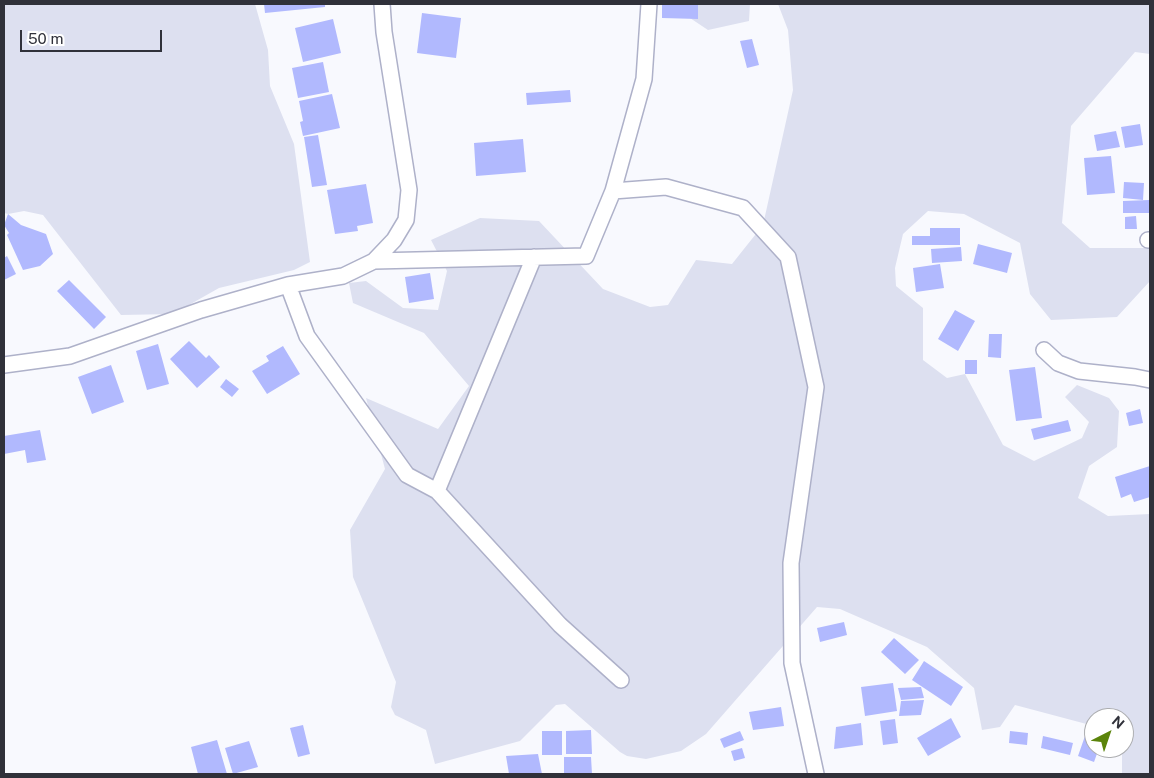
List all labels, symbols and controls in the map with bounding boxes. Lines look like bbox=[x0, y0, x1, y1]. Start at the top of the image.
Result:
scale bar bbox=[22, 20, 165, 52]
text: 50 m bbox=[28, 30, 63, 47]
north arrow bbox=[1084, 708, 1134, 758]
text: N bbox=[1109, 713, 1128, 732]

